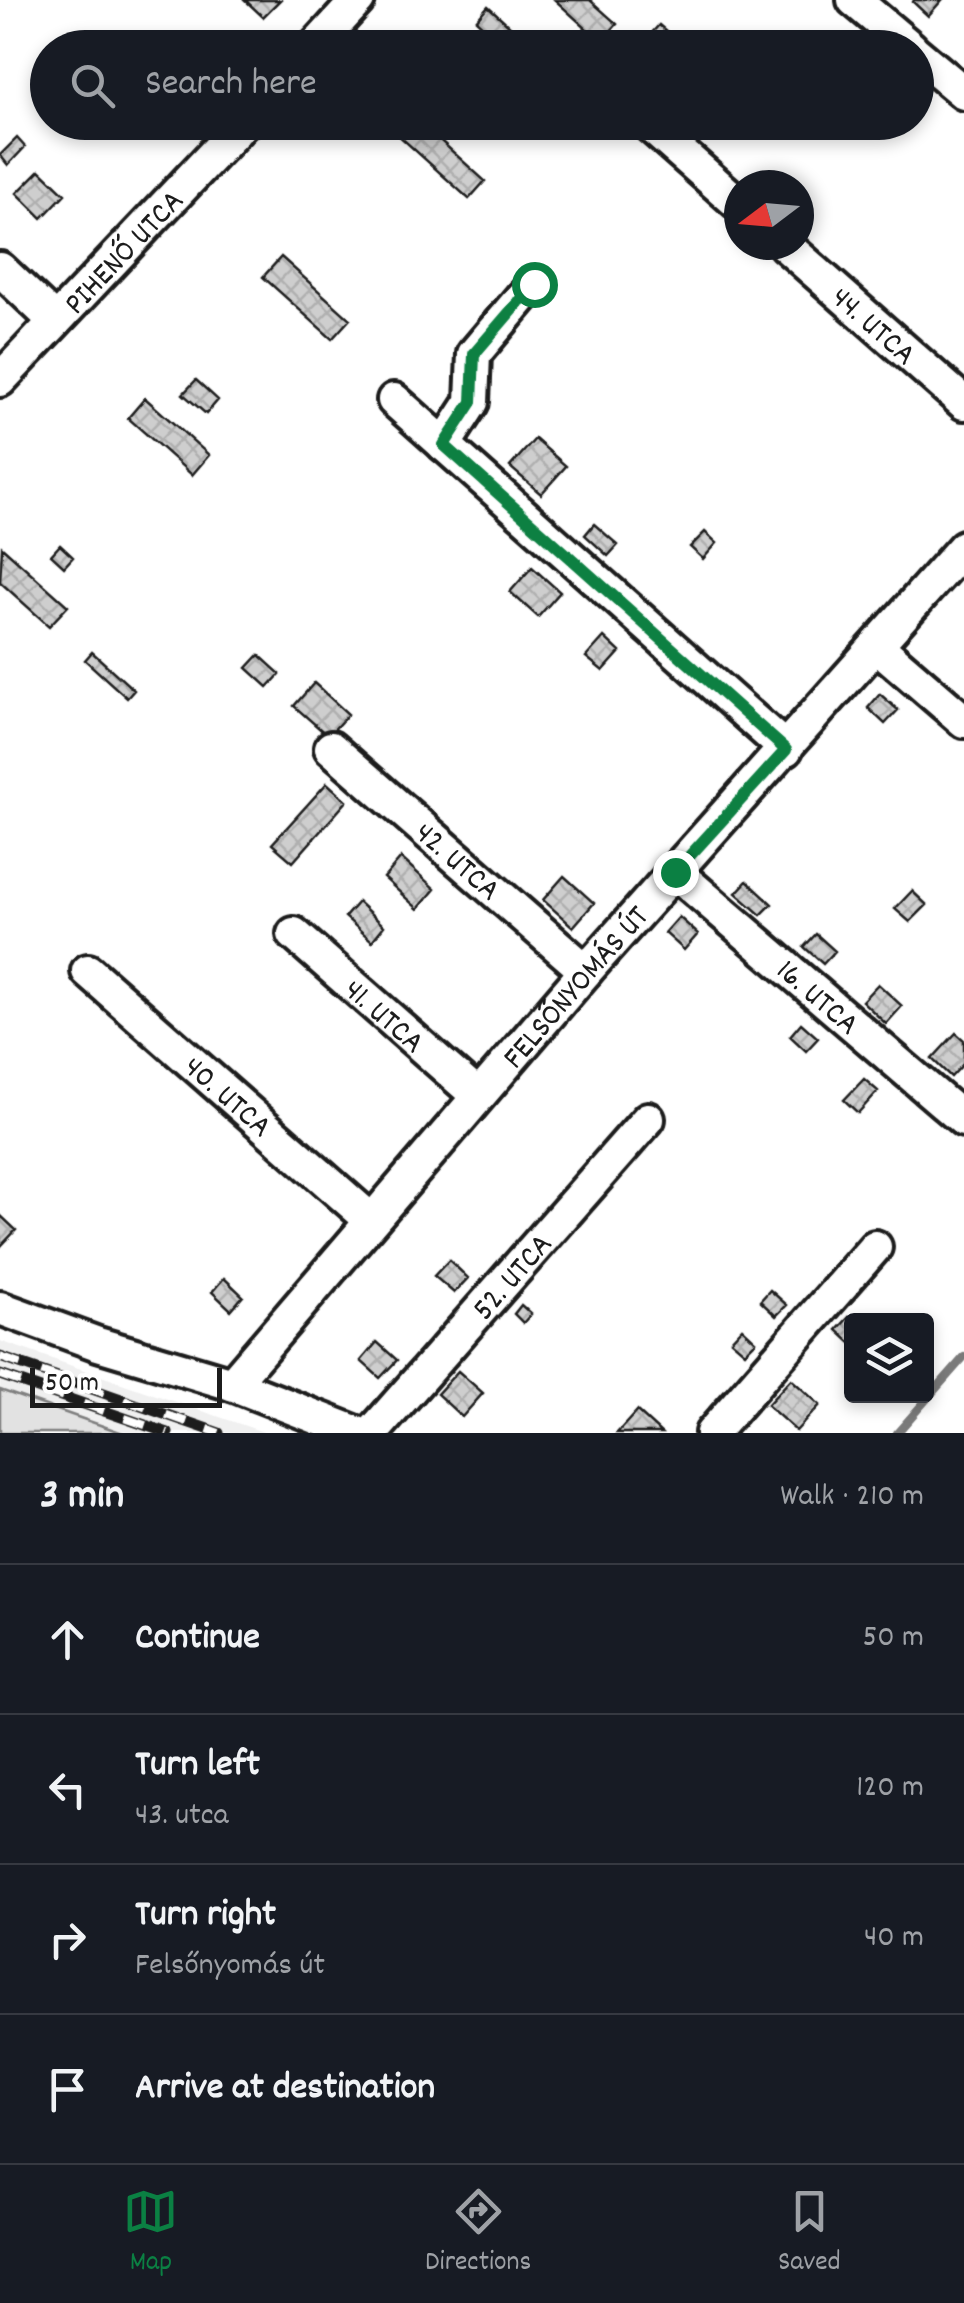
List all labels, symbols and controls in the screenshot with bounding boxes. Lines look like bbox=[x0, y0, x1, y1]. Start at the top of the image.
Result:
search box bbox=[30, 30, 934, 140]
icon: search bbox=[65, 58, 120, 113]
text: Search here bbox=[145, 58, 317, 113]
north arrow bbox=[724, 170, 814, 260]
street label: PIHENŐ UTCA bbox=[55, 181, 197, 327]
route start bbox=[512, 262, 558, 308]
street label: 44. UTCA bbox=[819, 278, 925, 379]
street label: 42. UTCA bbox=[402, 813, 509, 914]
route end bbox=[653, 850, 699, 896]
street label: FELSŐNYOMÁS ÚT bbox=[494, 897, 662, 1081]
street label: 16. UTCA bbox=[764, 951, 868, 1049]
street label: 41. UTCA bbox=[332, 970, 433, 1067]
street label: 40. UTCA bbox=[171, 1047, 280, 1151]
street label: 52. UTCA bbox=[463, 1225, 566, 1332]
map controls bbox=[844, 1313, 934, 1403]
button: layers bbox=[844, 1313, 934, 1403]
scale bar bbox=[30, 1363, 222, 1408]
text: 50 m bbox=[45, 1365, 99, 1405]
text: 3 min bbox=[40, 1468, 124, 1528]
text: Walk · 210 m bbox=[780, 1475, 924, 1521]
icon: ahead bbox=[40, 1612, 95, 1667]
text: Continue bbox=[135, 1612, 260, 1667]
text: 50 m bbox=[862, 1616, 924, 1662]
text: Turn left bbox=[135, 1739, 260, 1794]
icon: left bbox=[40, 1762, 95, 1817]
text: 120 m bbox=[856, 1766, 924, 1812]
text: 43. utca bbox=[135, 1794, 229, 1840]
text: Turn right bbox=[135, 1889, 276, 1944]
icon: right bbox=[40, 1912, 95, 1967]
text: 40 m bbox=[864, 1916, 924, 1962]
text: Felsőnyomás út bbox=[135, 1944, 325, 1990]
icon: arrive bbox=[40, 2062, 95, 2117]
text: Arrive at destination bbox=[135, 2062, 435, 2117]
tab: Map bbox=[123, 2184, 178, 2284]
tab: Directions bbox=[425, 2184, 531, 2284]
tab: Saved bbox=[778, 2184, 841, 2284]

